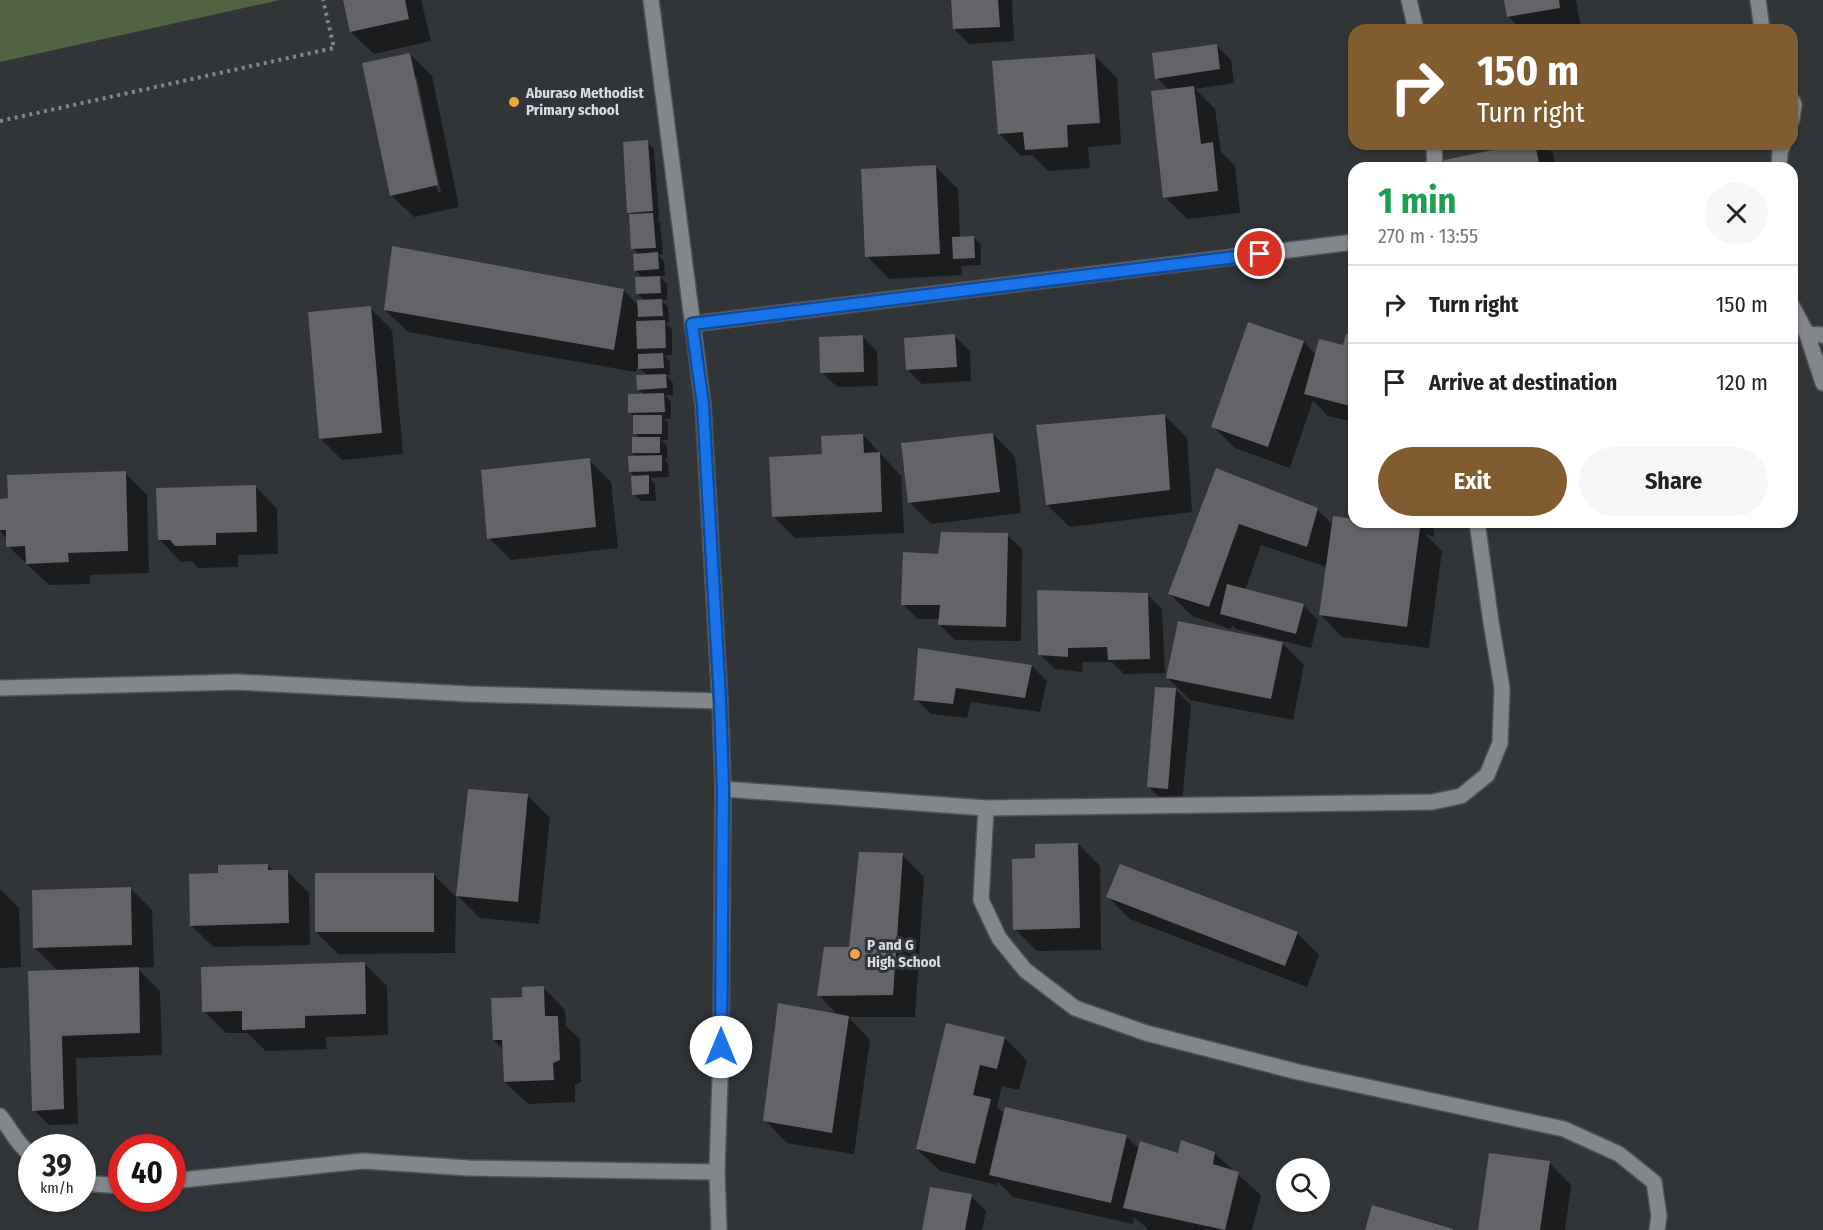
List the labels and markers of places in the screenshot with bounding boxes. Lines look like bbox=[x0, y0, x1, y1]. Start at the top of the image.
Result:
place label: Aburaso Methodist Primary school bbox=[525, 84, 644, 119]
marker: Aburaso Methodist Primary school bbox=[507, 95, 521, 109]
pin bbox=[1234, 228, 1285, 279]
place label: P and G High School bbox=[867, 936, 942, 971]
marker: P and G High School bbox=[848, 947, 862, 961]

